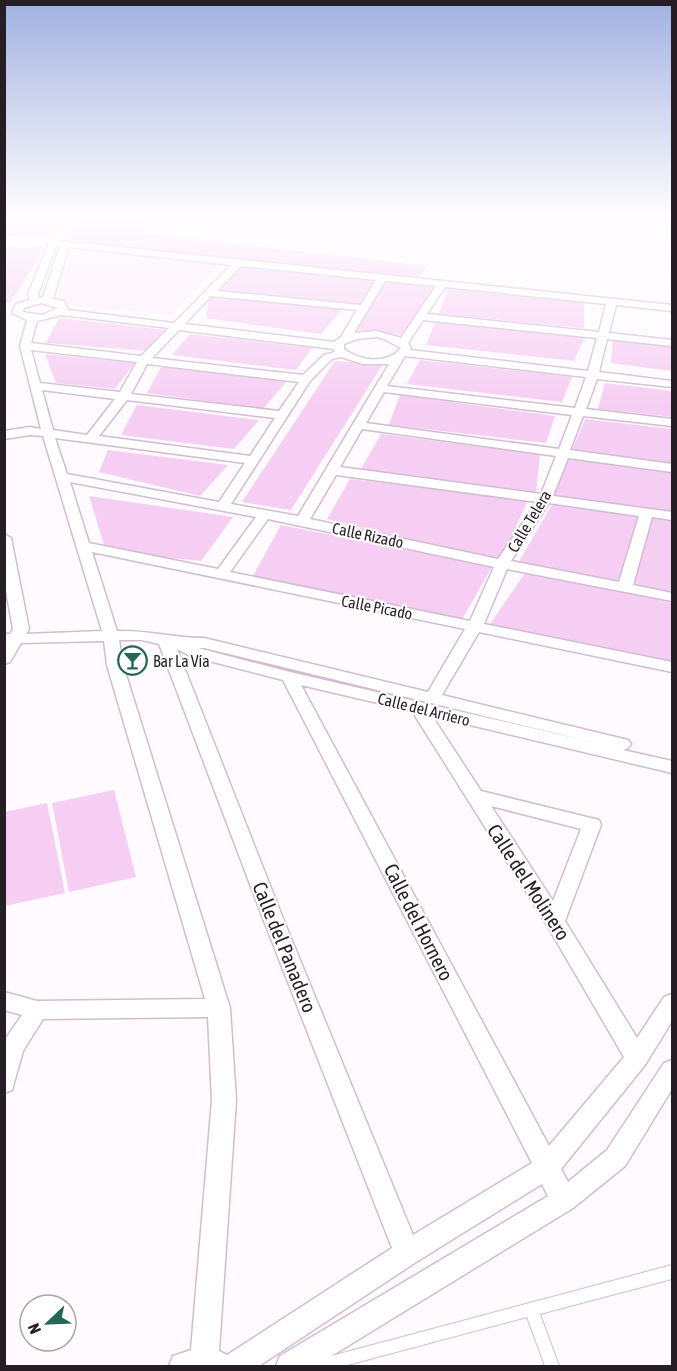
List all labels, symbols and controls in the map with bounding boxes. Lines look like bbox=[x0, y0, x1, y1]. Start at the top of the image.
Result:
street label: Calle Telera bbox=[504, 487, 554, 555]
street label: Calle Rizado bbox=[331, 519, 405, 551]
street label: Calle Picado bbox=[340, 591, 414, 623]
bar icon: Bar La Vía bbox=[116, 645, 148, 677]
place label: Bar La Vía bbox=[153, 652, 210, 670]
street label: Calle del Arriero bbox=[376, 689, 472, 729]
street label: Calle del Molinero bbox=[483, 820, 575, 944]
street label: Calle del Hornero bbox=[380, 860, 458, 984]
street label: Calle del Panadero bbox=[248, 878, 322, 1016]
north arrow bbox=[18, 1293, 78, 1353]
text: N bbox=[24, 1321, 44, 1337]

